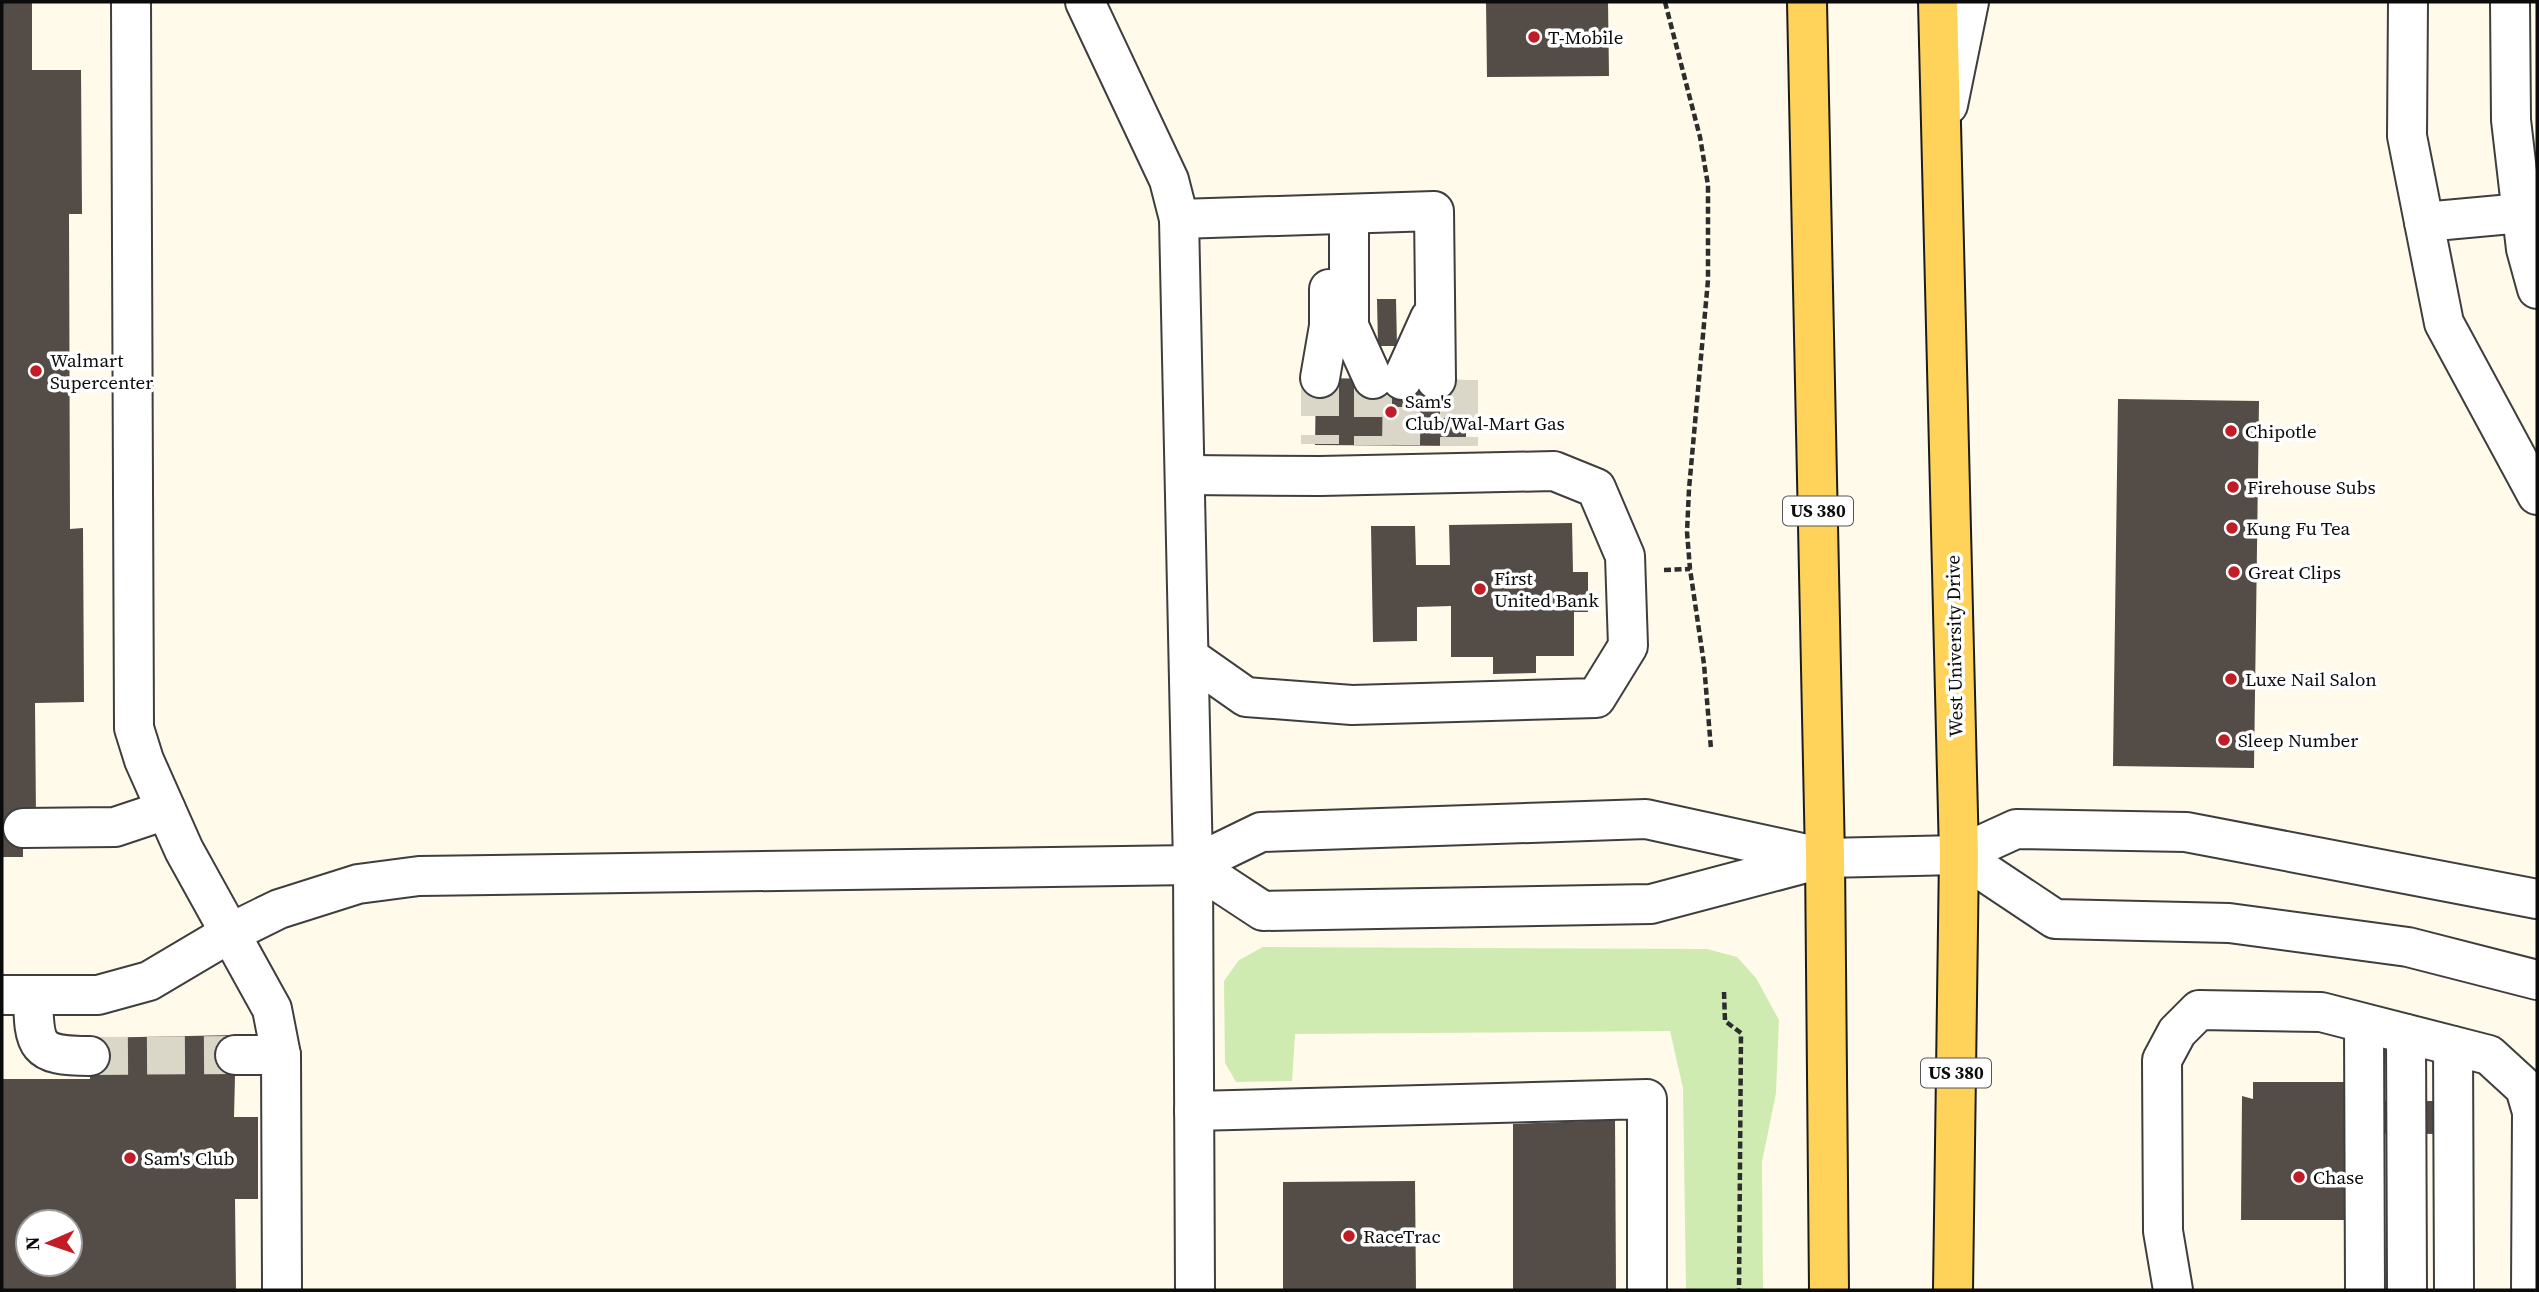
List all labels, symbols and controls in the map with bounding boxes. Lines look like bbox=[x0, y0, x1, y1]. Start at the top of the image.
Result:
place label: T-Mobile bbox=[1548, 24, 1623, 50]
marker: T-Mobile bbox=[1526, 29, 1542, 45]
place label: Walmart Supercenter bbox=[50, 347, 153, 395]
marker: Walmart Supercenter bbox=[28, 363, 44, 379]
place label: Sam's Club/Wal-Mart Gas bbox=[1405, 388, 1565, 436]
marker: Sam's Club/Wal-Mart Gas bbox=[1383, 404, 1399, 420]
place label: Chipotle bbox=[2245, 418, 2317, 444]
marker: Chipotle bbox=[2223, 423, 2239, 439]
place label: Firehouse Subs bbox=[2247, 474, 2376, 500]
marker: Firehouse Subs bbox=[2225, 479, 2241, 495]
road number: US 380 bbox=[1783, 496, 1853, 526]
place label: Kung Fu Tea bbox=[2246, 515, 2351, 541]
marker: Kung Fu Tea bbox=[2224, 520, 2240, 536]
street label: West University Drive bbox=[1939, 555, 1969, 737]
place label: Great Clips bbox=[2248, 559, 2341, 585]
marker: Great Clips bbox=[2226, 564, 2242, 580]
place label: First United Bank bbox=[1494, 565, 1600, 613]
marker: First United Bank bbox=[1472, 581, 1488, 597]
place label: Luxe Nail Salon bbox=[2245, 666, 2377, 692]
marker: Luxe Nail Salon bbox=[2223, 671, 2239, 687]
place label: Sleep Number bbox=[2238, 727, 2358, 753]
marker: Sleep Number bbox=[2216, 732, 2232, 748]
road number: US 380 bbox=[1921, 1058, 1991, 1088]
place label: Sam's Club bbox=[144, 1145, 235, 1171]
marker: Sam's Club bbox=[122, 1150, 138, 1166]
place label: Chase bbox=[2313, 1164, 2364, 1190]
marker: Chase bbox=[2291, 1169, 2307, 1185]
north arrow bbox=[14, 1208, 84, 1278]
place label: RaceTrac bbox=[1363, 1223, 1441, 1249]
marker: RaceTrac bbox=[1341, 1228, 1357, 1244]
text: N bbox=[19, 1236, 45, 1251]

